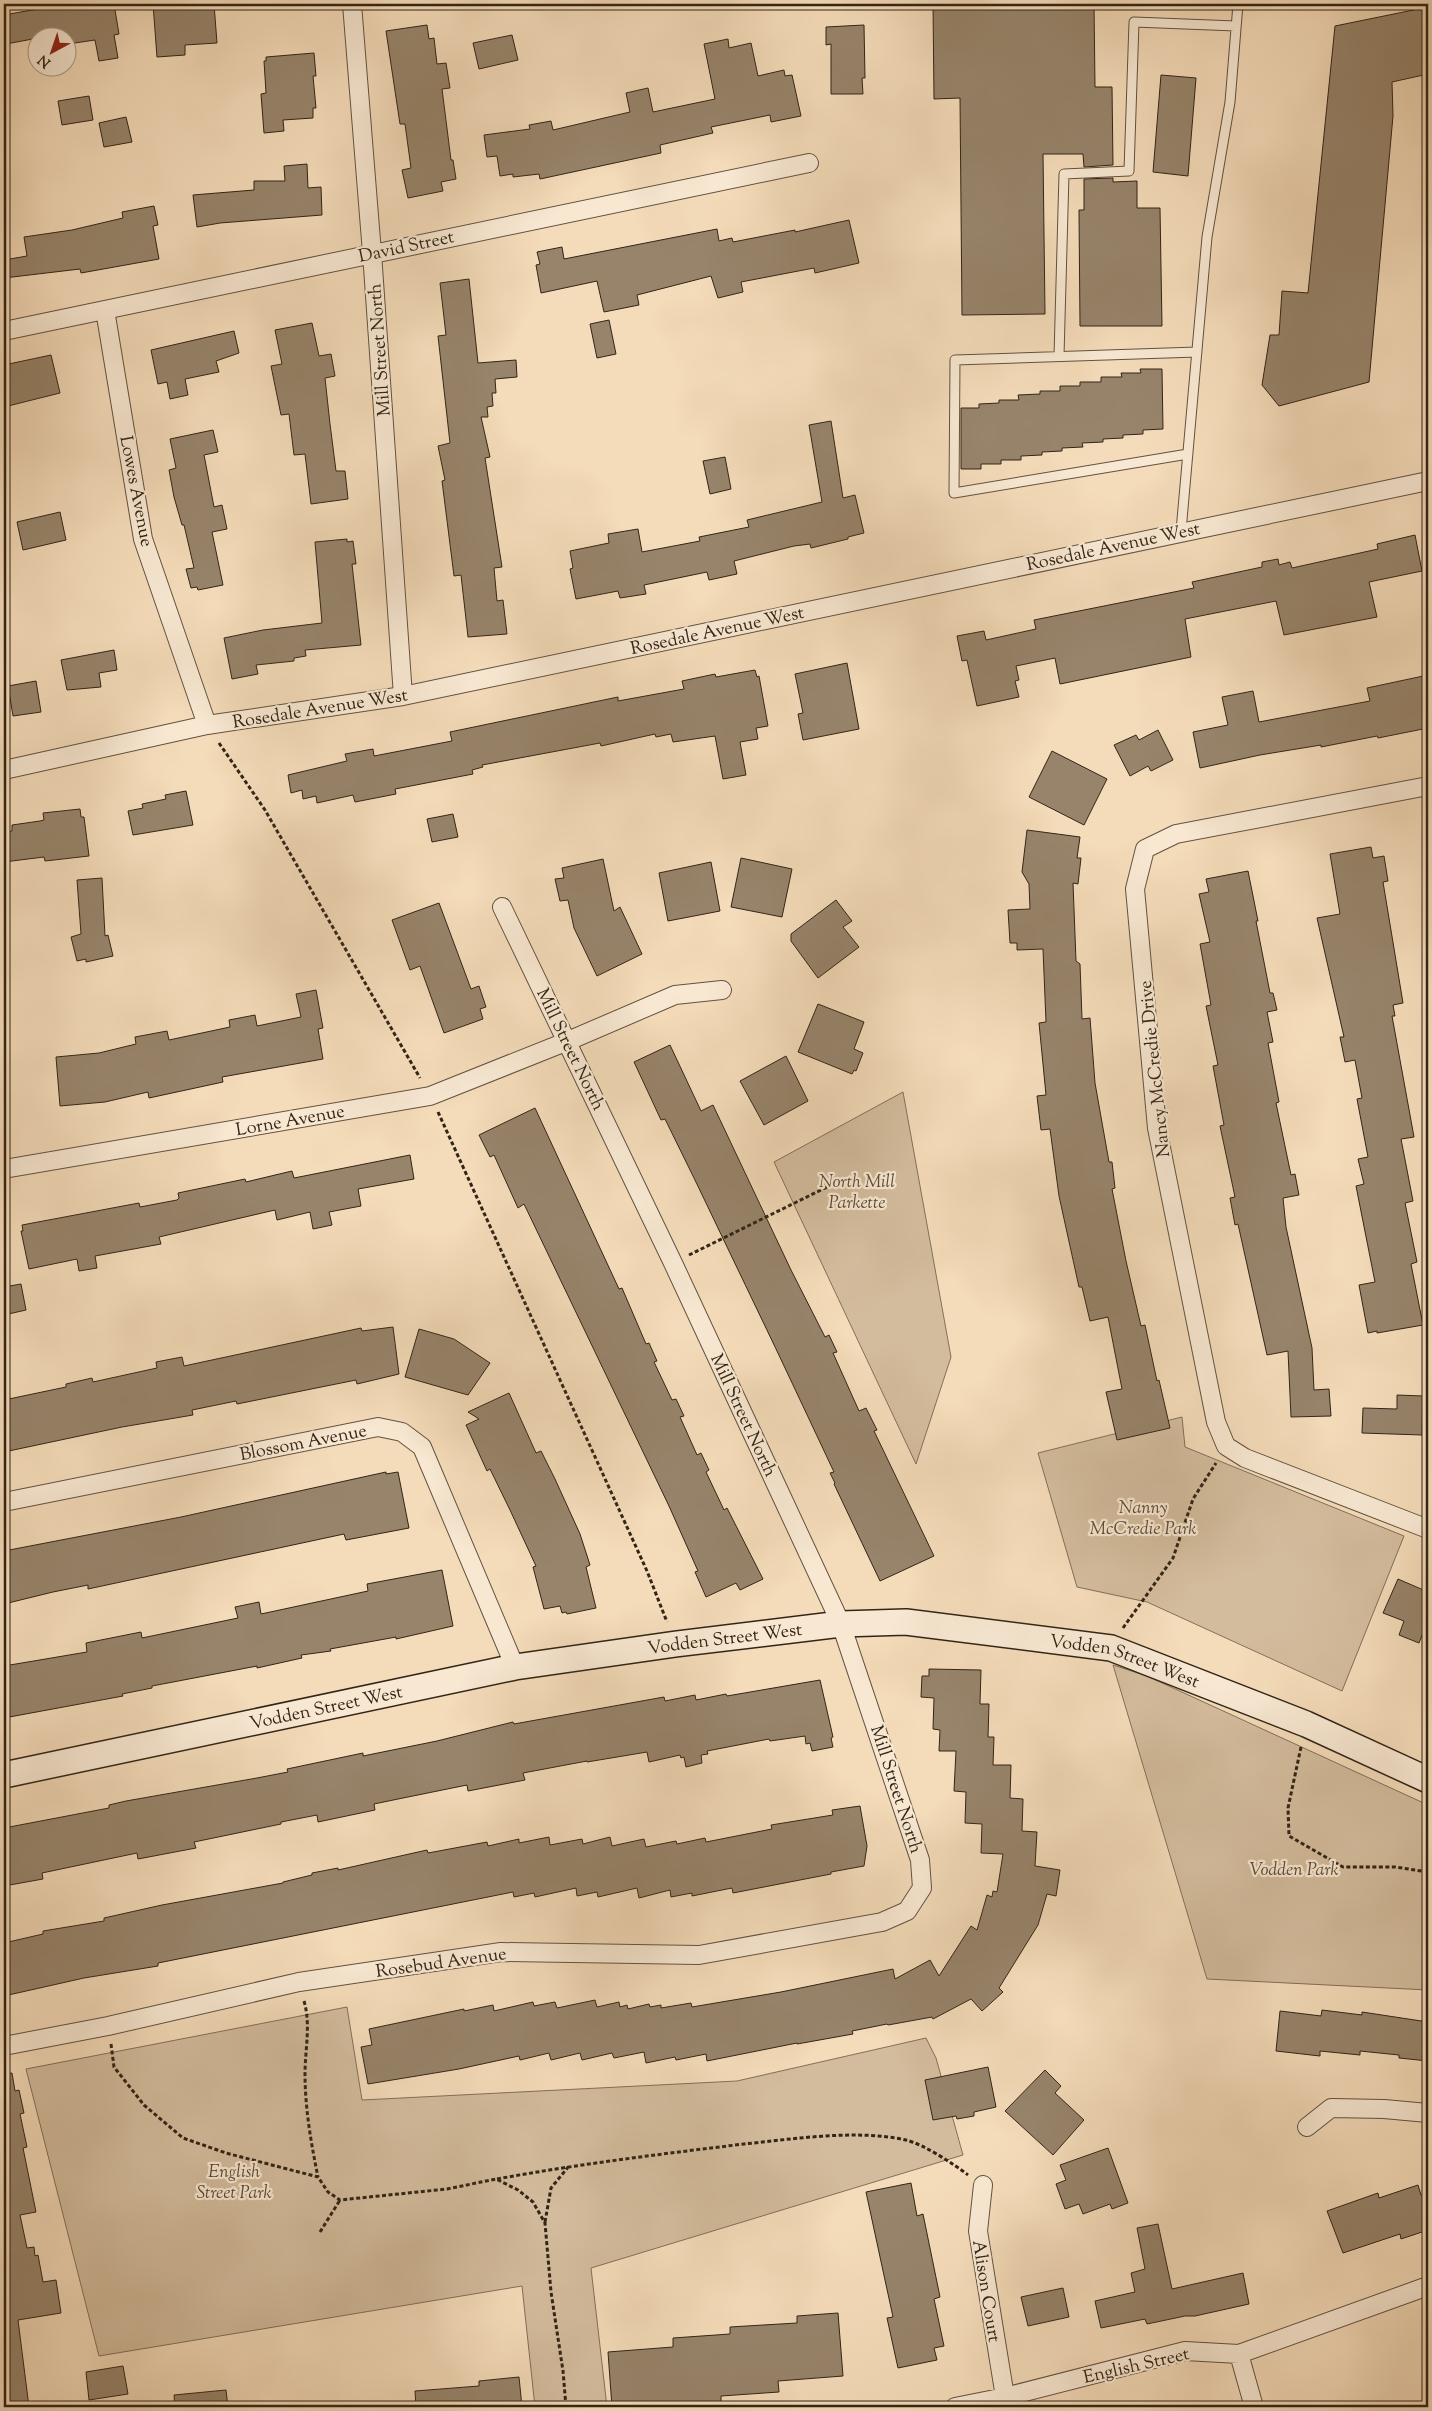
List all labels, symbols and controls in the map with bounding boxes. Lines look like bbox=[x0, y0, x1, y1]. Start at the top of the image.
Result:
north arrow bbox=[28, 28, 78, 78]
text: N bbox=[34, 49, 56, 72]
street label: David Street bbox=[356, 225, 457, 271]
street label: Mill Street North bbox=[363, 282, 399, 417]
street label: Lowes Avenue bbox=[112, 434, 159, 549]
street label: Rosedale Avenue West bbox=[1024, 517, 1203, 579]
street label: Rosedale Avenue West bbox=[628, 601, 807, 663]
street label: Rosedale Avenue West bbox=[231, 683, 410, 737]
street label: Nancy McCredie Drive bbox=[1134, 979, 1178, 1159]
street label: Mill Street North bbox=[528, 984, 610, 1116]
street label: Lorne Avenue bbox=[234, 1100, 347, 1144]
park label: North Mill Parkette bbox=[819, 1170, 895, 1217]
street label: Mill Street North bbox=[702, 1350, 782, 1482]
street label: Blossom Avenue bbox=[238, 1419, 369, 1469]
park label: Nanny McCredie Park bbox=[1090, 1496, 1196, 1543]
street label: Vodden Street West bbox=[646, 1618, 804, 1663]
street label: Vodden Street West bbox=[1048, 1629, 1203, 1696]
street label: Vodden Street West bbox=[247, 1680, 405, 1738]
street label: Mill Street North bbox=[862, 1722, 928, 1857]
park label: Vodden Park bbox=[1249, 1858, 1339, 1884]
street label: Rosebud Avenue bbox=[374, 1942, 508, 1986]
park label: English Street Park bbox=[196, 2160, 272, 2207]
street label: Alison Court bbox=[964, 2238, 1006, 2344]
street label: English Street bbox=[1081, 2342, 1192, 2392]

